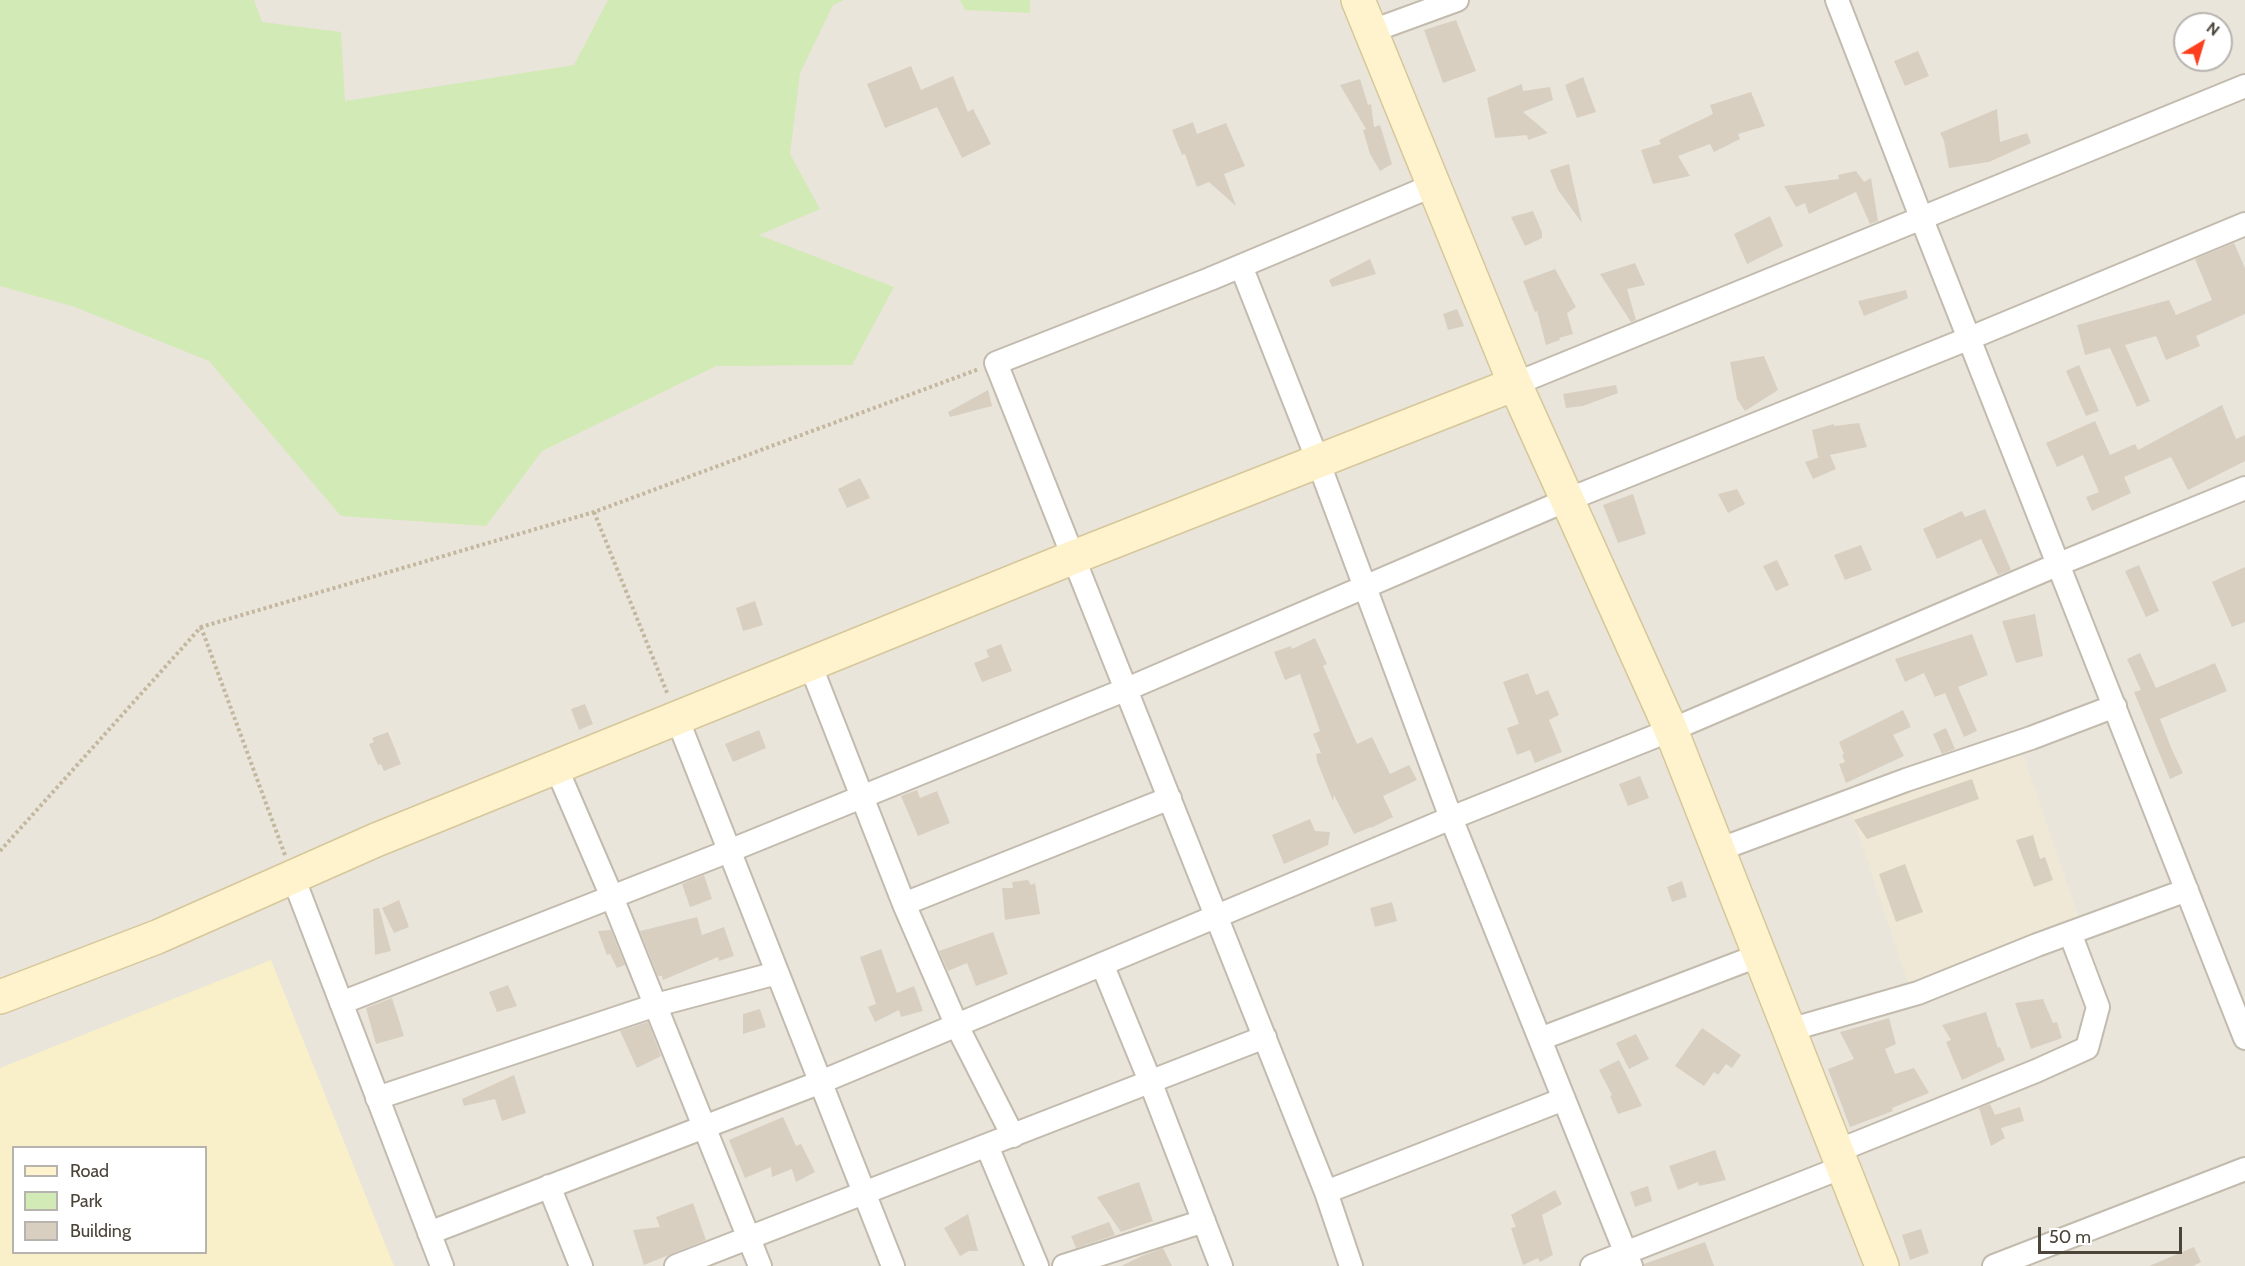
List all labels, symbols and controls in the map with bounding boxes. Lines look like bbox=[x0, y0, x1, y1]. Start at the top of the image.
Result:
north arrow bbox=[2173, 12, 2233, 72]
text: N bbox=[2203, 18, 2223, 40]
legend bbox=[12, 1146, 207, 1254]
text: Road bbox=[70, 1160, 109, 1182]
text: Park bbox=[70, 1190, 102, 1212]
scale bar bbox=[2041, 1215, 2185, 1253]
text: Building bbox=[70, 1220, 131, 1242]
text: 50 m bbox=[2049, 1226, 2091, 1248]

